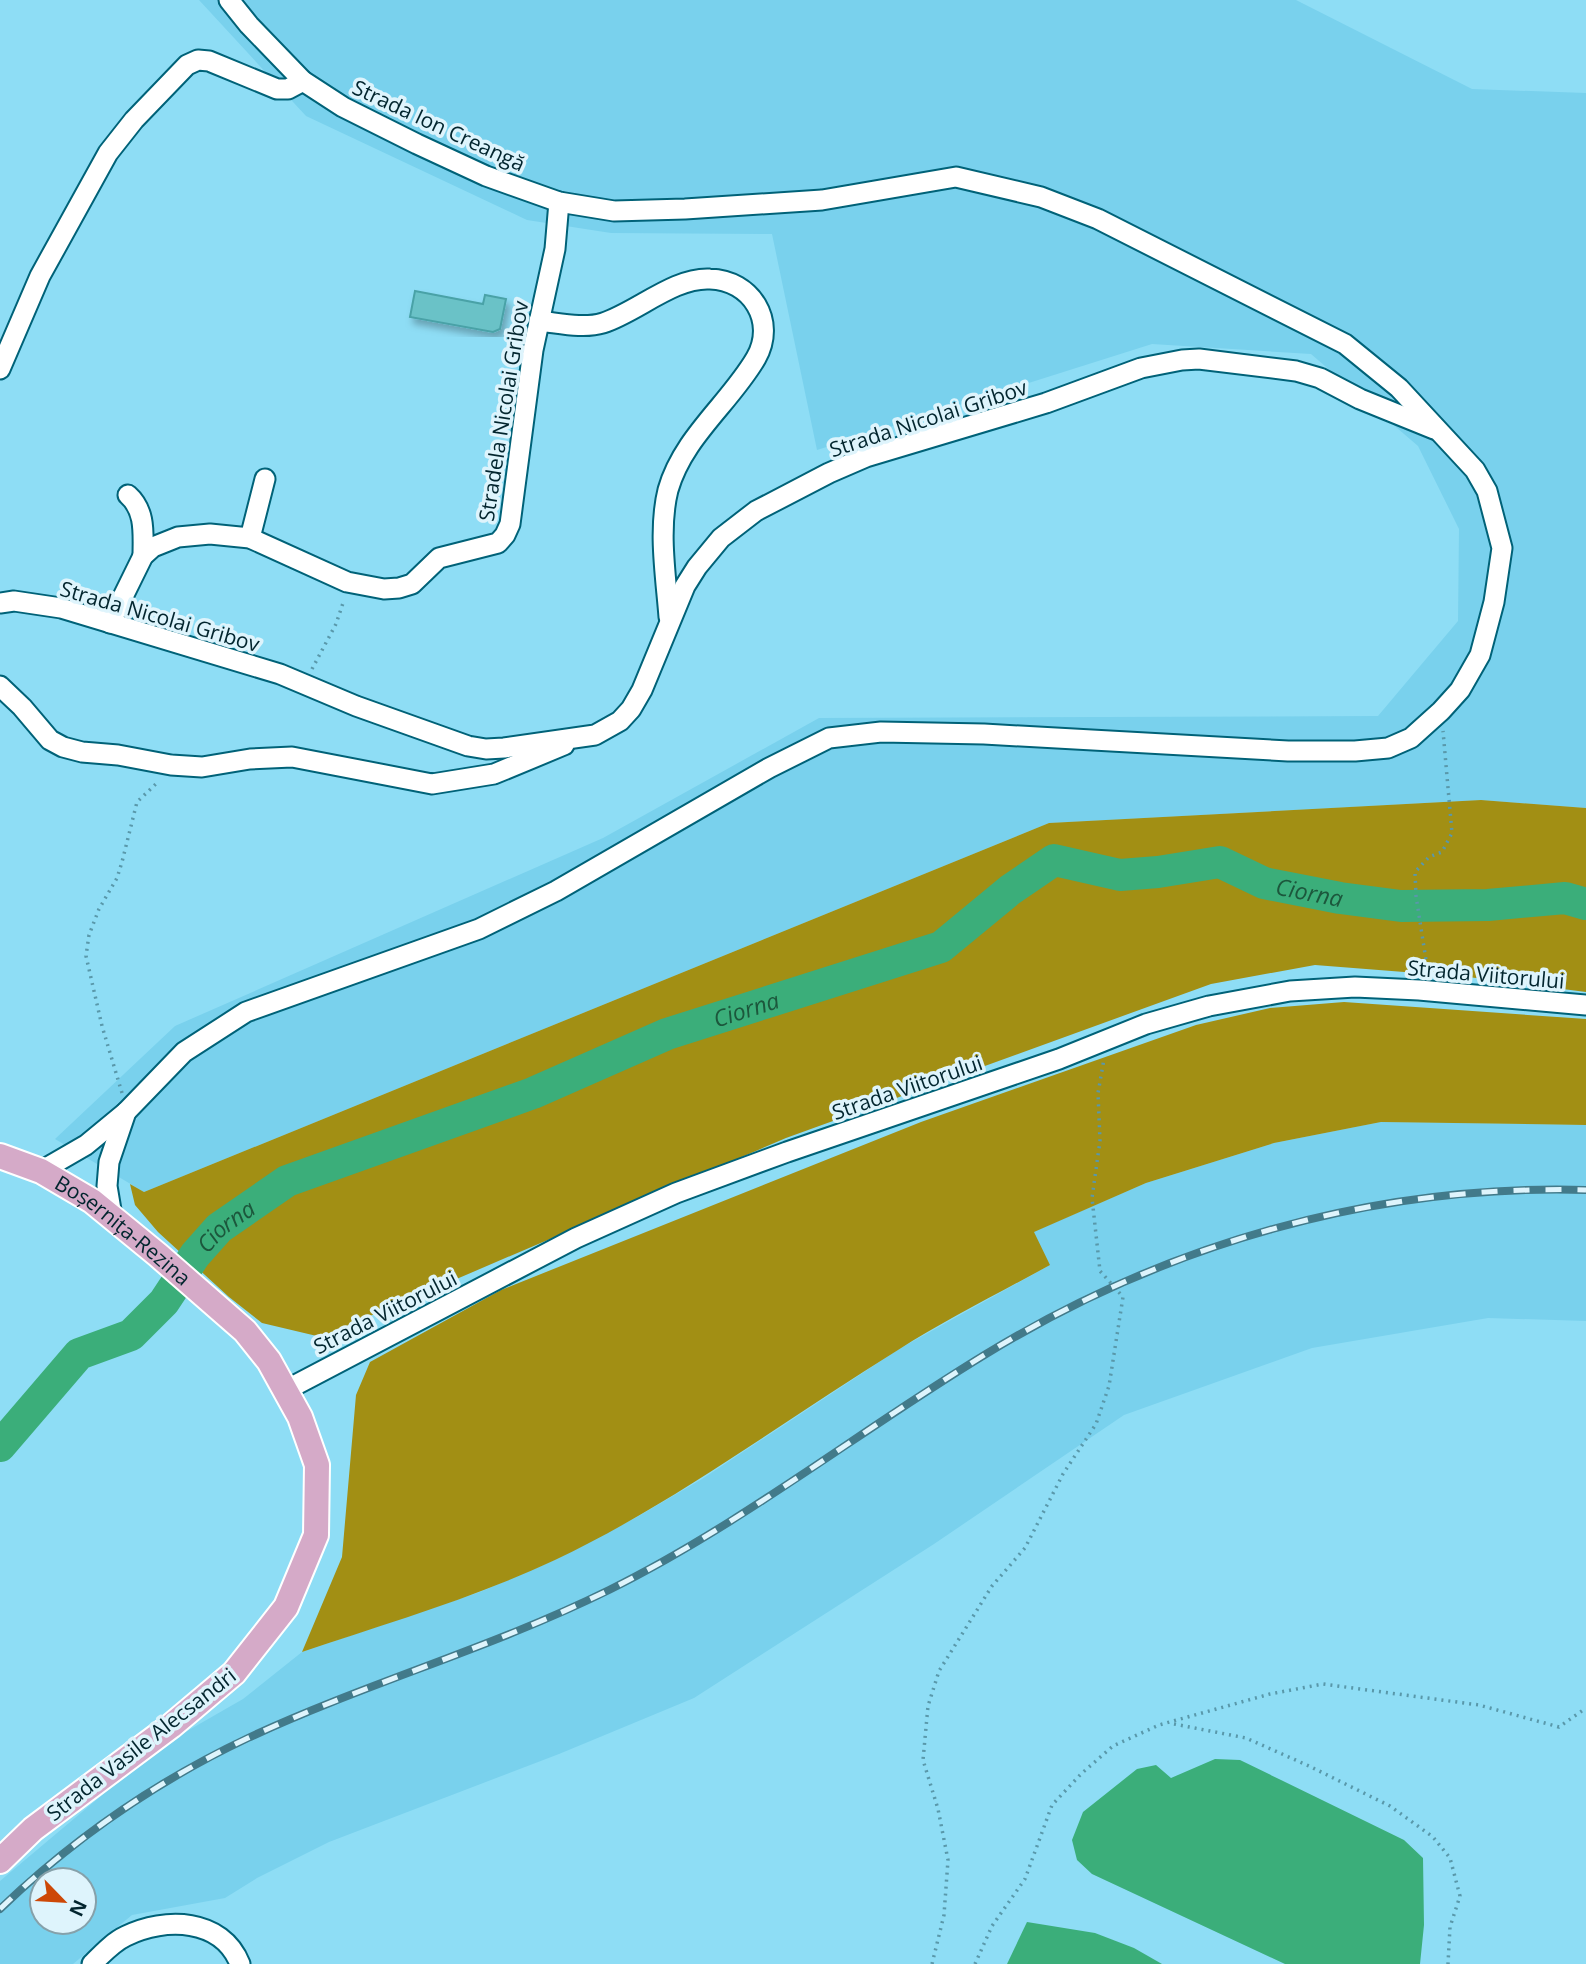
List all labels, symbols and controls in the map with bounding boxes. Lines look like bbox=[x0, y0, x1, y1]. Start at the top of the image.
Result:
street label: Strada Ion Creangă bbox=[348, 73, 530, 177]
street label: Stradela Nicolai Gribov bbox=[472, 298, 534, 523]
street label: Strada Nicolai Gribov bbox=[826, 373, 1031, 463]
street label: Strada Nicolai Gribov bbox=[57, 574, 263, 658]
water label: Ciorna bbox=[1273, 870, 1346, 914]
street label: Strada Viitorului bbox=[1406, 953, 1566, 995]
water label: Ciorna bbox=[709, 983, 783, 1034]
street label: Strada Viitorului bbox=[828, 1048, 986, 1126]
street label: Boșernița-Rezina bbox=[50, 1168, 197, 1292]
water label: Ciorna bbox=[189, 1192, 261, 1259]
street label: Strada Viitorului bbox=[309, 1264, 461, 1360]
street label: Strada Vasile Alecsandri bbox=[41, 1661, 241, 1827]
north arrow bbox=[28, 1866, 98, 1936]
text: N bbox=[63, 1896, 93, 1921]

